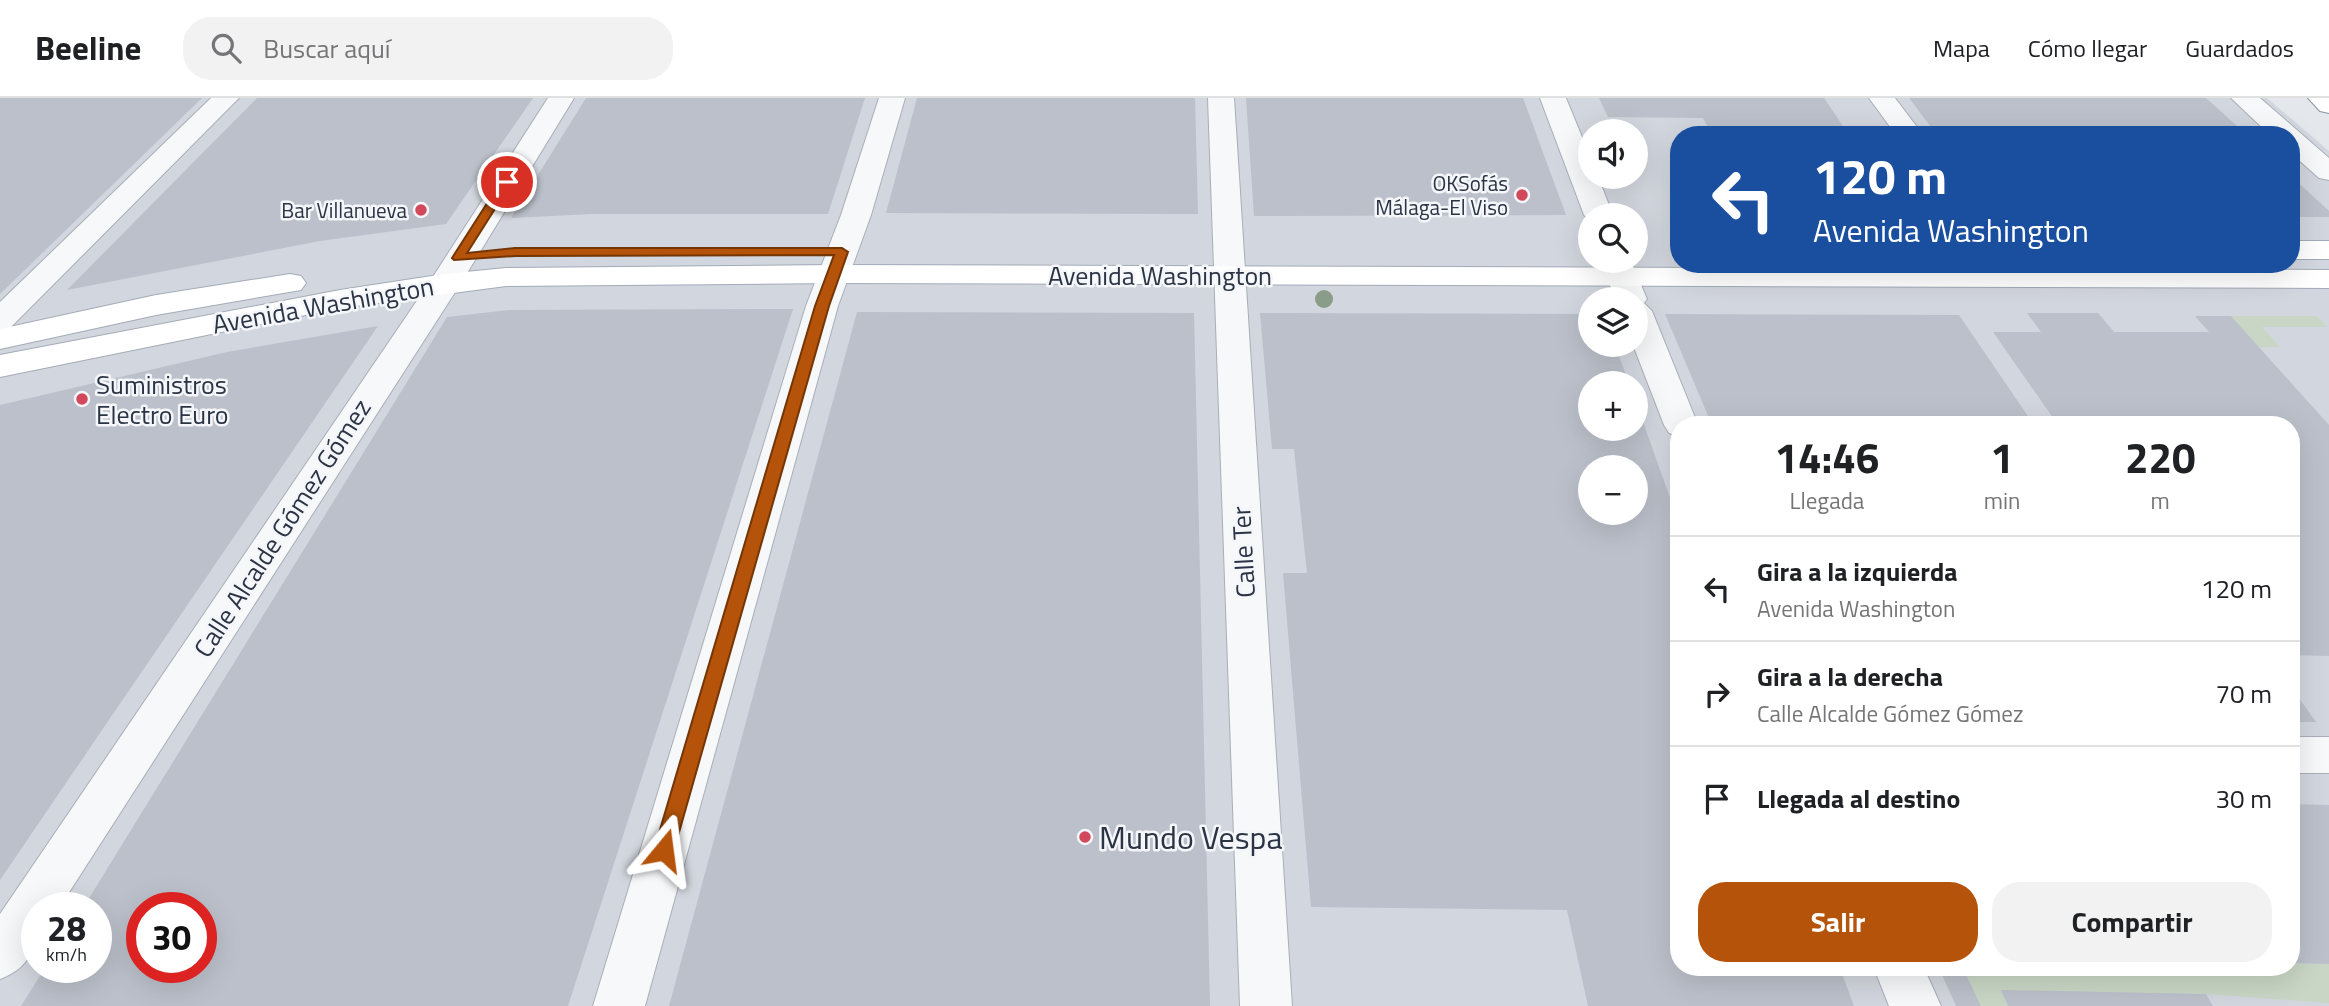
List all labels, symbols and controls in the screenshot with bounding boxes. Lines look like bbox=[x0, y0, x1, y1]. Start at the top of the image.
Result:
search box bbox=[183, 17, 673, 80]
text: Beeline bbox=[35, 23, 141, 73]
icon: search bbox=[207, 29, 245, 67]
text: Buscar aquí bbox=[263, 29, 390, 68]
text: Mapa bbox=[1933, 30, 1990, 66]
text: Cómo llegar bbox=[2028, 30, 2147, 66]
text: Guardados bbox=[2185, 30, 2294, 66]
map controls bbox=[1578, 119, 1648, 525]
button: sound bbox=[1578, 119, 1648, 189]
text: 120 m bbox=[1813, 138, 1947, 213]
pin bbox=[477, 152, 537, 212]
icon: left bbox=[1698, 154, 1789, 245]
icon: arrive bbox=[488, 163, 526, 201]
place label: OKSofás Málaga-El Viso bbox=[1375, 167, 1508, 223]
marker: OKSofás Málaga-El Viso bbox=[1514, 187, 1530, 203]
place label: Bar Villanueva bbox=[281, 194, 407, 226]
marker: Bar Villanueva bbox=[413, 202, 429, 218]
button: search bbox=[1578, 203, 1648, 273]
text: Avenida Washington bbox=[1813, 206, 2089, 254]
street label: Avenida Washington bbox=[1048, 256, 1272, 295]
street label: Avenida Washington bbox=[209, 266, 437, 344]
button: layers bbox=[1578, 287, 1648, 357]
place label: Suministros Electro Euro bbox=[96, 365, 229, 434]
button: + bbox=[1578, 371, 1648, 441]
marker: Suministros Electro Euro bbox=[74, 391, 90, 407]
street label: Calle Alcalde Gómez Gómez bbox=[184, 391, 380, 665]
text: 14:46 bbox=[1774, 425, 1879, 489]
text: 1 bbox=[1990, 425, 2014, 489]
text: 220 bbox=[2125, 425, 2195, 489]
button: − bbox=[1578, 455, 1648, 525]
text: Llegada bbox=[1789, 483, 1864, 518]
text: min bbox=[1984, 483, 2020, 518]
text: m bbox=[2151, 483, 2170, 518]
street label: Calle Ter bbox=[1221, 505, 1265, 599]
text: Gira a la izquierda bbox=[1757, 552, 1958, 591]
text: 120 m bbox=[2201, 569, 2272, 608]
icon: left bbox=[1698, 570, 1736, 608]
text: Avenida Washington bbox=[1757, 591, 1955, 626]
text: Gira a la derecha bbox=[1757, 657, 1943, 696]
text: 70 m bbox=[2215, 674, 2272, 713]
icon: right bbox=[1698, 675, 1736, 713]
text: Calle Alcalde Gómez Gómez bbox=[1757, 696, 2023, 731]
text: Llegada al destino bbox=[1757, 779, 1960, 818]
text: 30 m bbox=[2215, 779, 2272, 818]
icon: arrive bbox=[1698, 780, 1736, 818]
position arrow bbox=[627, 813, 701, 887]
place label: Mundo Vespa bbox=[1099, 813, 1282, 861]
marker: Mundo Vespa bbox=[1077, 829, 1093, 845]
button: Salir bbox=[1698, 882, 1978, 962]
button: Compartir bbox=[1992, 882, 2272, 962]
speed limit sign: 30 bbox=[126, 892, 217, 983]
text: 28 bbox=[47, 901, 86, 955]
text: km/h bbox=[46, 941, 87, 968]

